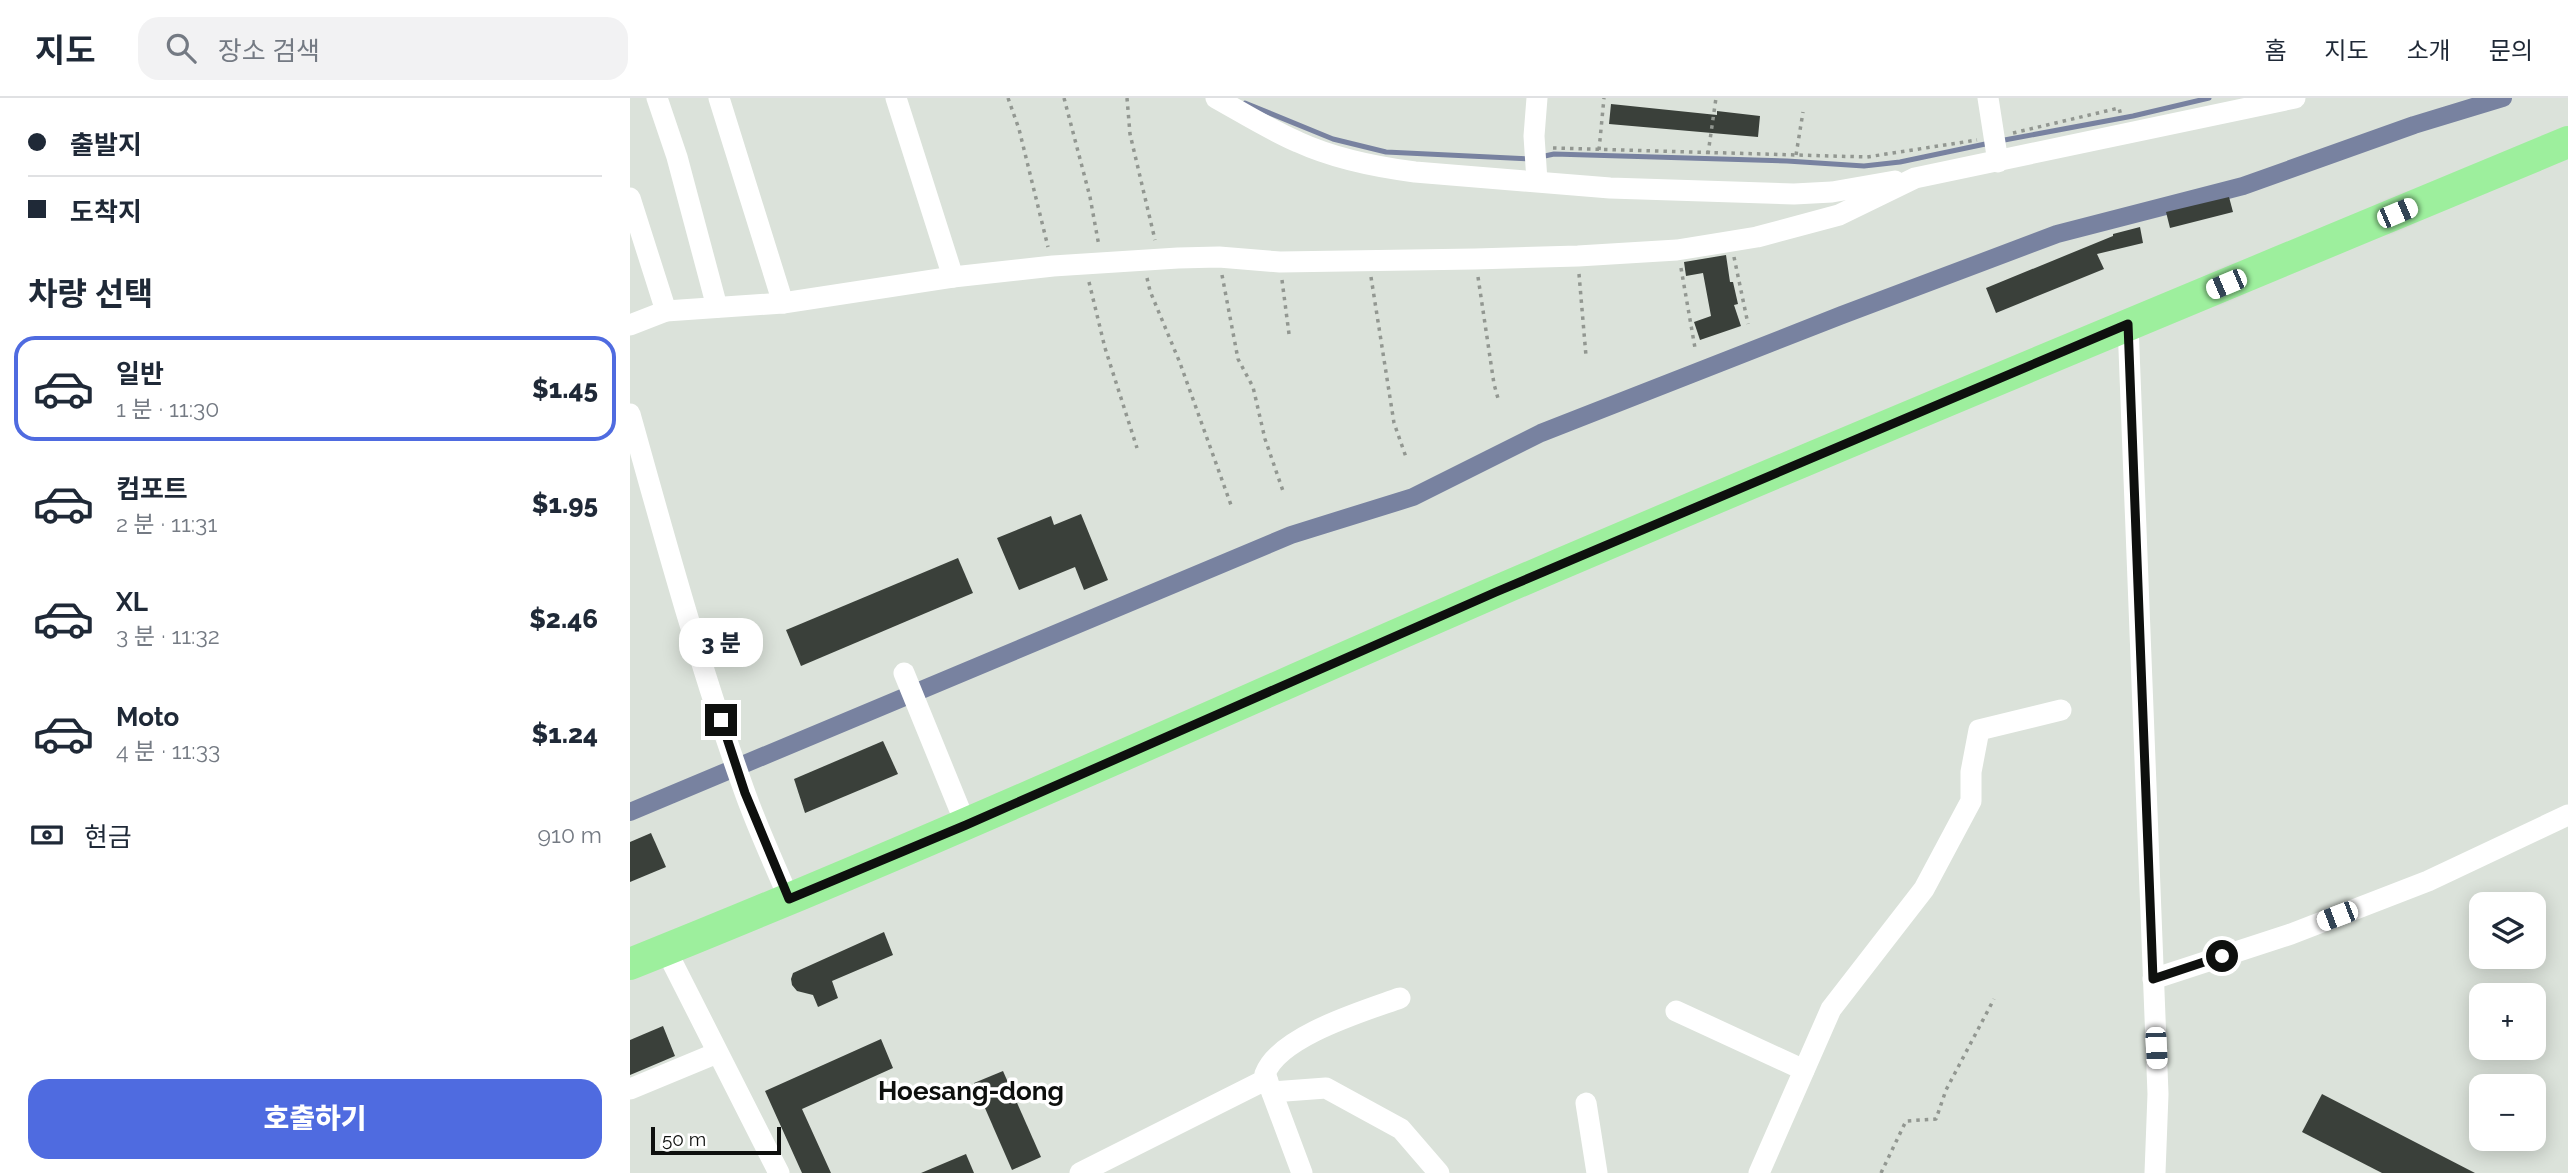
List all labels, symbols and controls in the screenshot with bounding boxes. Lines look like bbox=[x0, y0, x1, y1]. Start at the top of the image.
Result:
search box bbox=[138, 17, 628, 80]
icon: search bbox=[162, 29, 200, 67]
text: 지도 bbox=[35, 31, 96, 70]
text: 장소 검색 bbox=[218, 36, 320, 66]
text: 홈 bbox=[2264, 36, 2286, 65]
text: 지도 bbox=[2324, 36, 2369, 65]
text: 소개 bbox=[2407, 36, 2451, 65]
text: 문의 bbox=[2489, 36, 2533, 65]
text: 출발지 bbox=[70, 130, 142, 160]
car bbox=[2374, 195, 2421, 231]
text: 도착지 bbox=[70, 197, 142, 227]
car bbox=[2203, 266, 2250, 302]
text: 차량 선택 bbox=[28, 275, 153, 312]
icon: car bbox=[32, 357, 95, 420]
text: 일반 bbox=[116, 359, 164, 389]
text: $1.45 bbox=[532, 374, 598, 404]
text: 1 분 · 11:30 bbox=[116, 395, 219, 422]
icon: car bbox=[32, 472, 95, 535]
text: 컴포트 bbox=[116, 474, 188, 504]
text: $1.95 bbox=[532, 489, 598, 519]
text: 2 분 · 11:31 bbox=[116, 510, 217, 537]
icon: car bbox=[32, 587, 95, 650]
text: XL bbox=[116, 587, 148, 617]
text: $2.46 bbox=[529, 604, 598, 634]
callout: 3 분 bbox=[679, 618, 763, 668]
text: 3 분 · 11:32 bbox=[116, 622, 220, 649]
text: 3 분 bbox=[701, 629, 741, 656]
icon: car bbox=[32, 702, 95, 765]
text: Moto bbox=[116, 702, 179, 732]
route end bbox=[705, 704, 737, 736]
text: $1.24 bbox=[532, 719, 598, 749]
text: 4 분 · 11:33 bbox=[116, 737, 220, 764]
icon: cash bbox=[28, 816, 66, 854]
text: 910 m bbox=[538, 821, 602, 848]
text: 현금 bbox=[84, 822, 132, 852]
map controls bbox=[2469, 892, 2546, 1151]
button: layers bbox=[2469, 892, 2546, 969]
car bbox=[2314, 899, 2361, 933]
route start bbox=[2206, 940, 2238, 972]
button: + bbox=[2469, 983, 2546, 1060]
car bbox=[2145, 1026, 2168, 1070]
button: − bbox=[2469, 1074, 2546, 1151]
district label: Hoesang-dong bbox=[878, 1076, 1064, 1106]
button: 호출하기 bbox=[28, 1079, 602, 1159]
scale bar bbox=[651, 1124, 780, 1156]
text: 50 m bbox=[662, 1128, 706, 1150]

